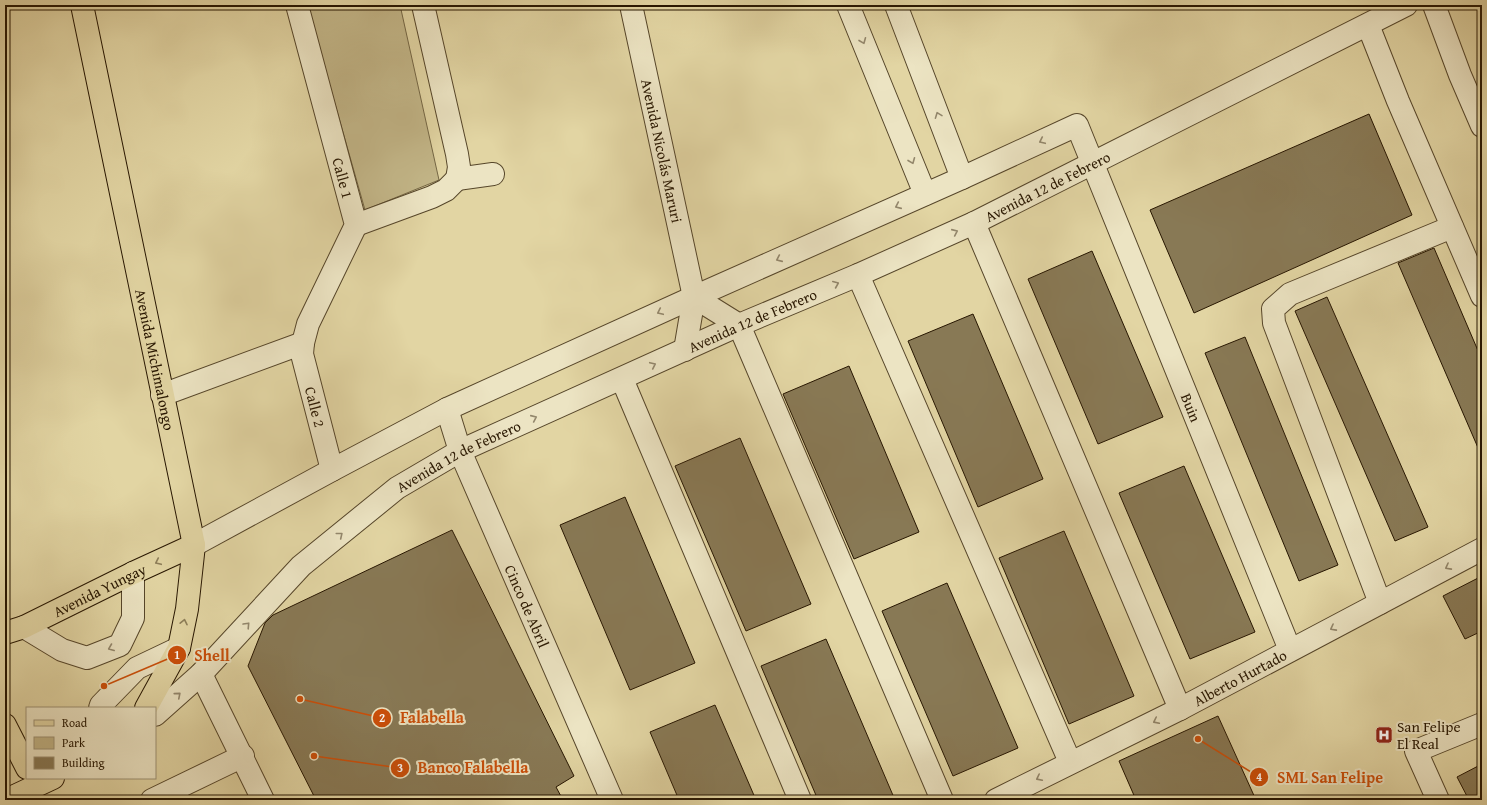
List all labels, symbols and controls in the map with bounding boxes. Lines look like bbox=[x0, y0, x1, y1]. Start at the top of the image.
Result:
one-way arrow bbox=[858, 38, 866, 45]
street label: Avenida Nicolás Maruri bbox=[637, 77, 688, 225]
one-way arrow bbox=[934, 112, 942, 119]
one-way arrow bbox=[1038, 136, 1046, 144]
street label: Avenida 12 de Febrero bbox=[981, 145, 1114, 226]
street label: Calle 1 bbox=[328, 155, 359, 201]
one-way arrow bbox=[907, 157, 915, 165]
one-way arrow bbox=[894, 201, 902, 209]
one-way arrow bbox=[950, 229, 958, 237]
one-way arrow bbox=[775, 254, 783, 262]
one-way arrow bbox=[832, 281, 839, 289]
street label: Avenida 12 de Febrero bbox=[685, 283, 820, 357]
street label: Avenida Michimalongo bbox=[131, 287, 180, 432]
one-way arrow bbox=[657, 307, 665, 315]
one-way arrow bbox=[648, 362, 656, 370]
street label: Calle 2 bbox=[300, 384, 331, 429]
street label: Buin bbox=[1176, 390, 1207, 425]
street label: Avenida 12 de Febrero bbox=[392, 414, 524, 497]
one-way arrow bbox=[530, 415, 537, 423]
one-way arrow bbox=[335, 532, 342, 539]
one-way arrow bbox=[155, 557, 163, 565]
street label: Avenida Yungay bbox=[49, 558, 150, 622]
street label: Cinco de Abril bbox=[500, 561, 555, 651]
one-way arrow bbox=[1444, 562, 1452, 570]
one-way arrow bbox=[180, 619, 188, 625]
one-way arrow bbox=[242, 622, 249, 630]
one-way arrow bbox=[1329, 623, 1337, 631]
callout: Shell bbox=[167, 641, 238, 669]
text: Shell bbox=[194, 643, 230, 667]
one-way arrow bbox=[108, 644, 115, 652]
street label: Alberto Hurtado bbox=[1189, 644, 1291, 711]
text: 1 bbox=[174, 646, 180, 663]
one-way arrow bbox=[173, 692, 181, 699]
callout: Falabella bbox=[372, 704, 471, 732]
text: Falabella bbox=[400, 705, 465, 729]
legend bbox=[26, 707, 156, 779]
text: 2 bbox=[379, 709, 385, 726]
text: Road bbox=[62, 714, 88, 731]
one-way arrow bbox=[1152, 716, 1160, 724]
place label: San Felipe El Real bbox=[1397, 716, 1460, 754]
hospital icon: San Felipe El Real bbox=[1374, 725, 1394, 745]
text: Park bbox=[62, 734, 86, 751]
text: Building bbox=[62, 754, 105, 771]
callout: Banco Falabella bbox=[390, 754, 536, 782]
text: Banco Falabella bbox=[418, 755, 529, 779]
text: 3 bbox=[397, 759, 403, 776]
callout: SML San Felipe bbox=[1249, 763, 1391, 791]
text: SML San Felipe bbox=[1277, 765, 1383, 789]
text: 4 bbox=[1256, 768, 1262, 785]
one-way arrow bbox=[1036, 773, 1043, 781]

